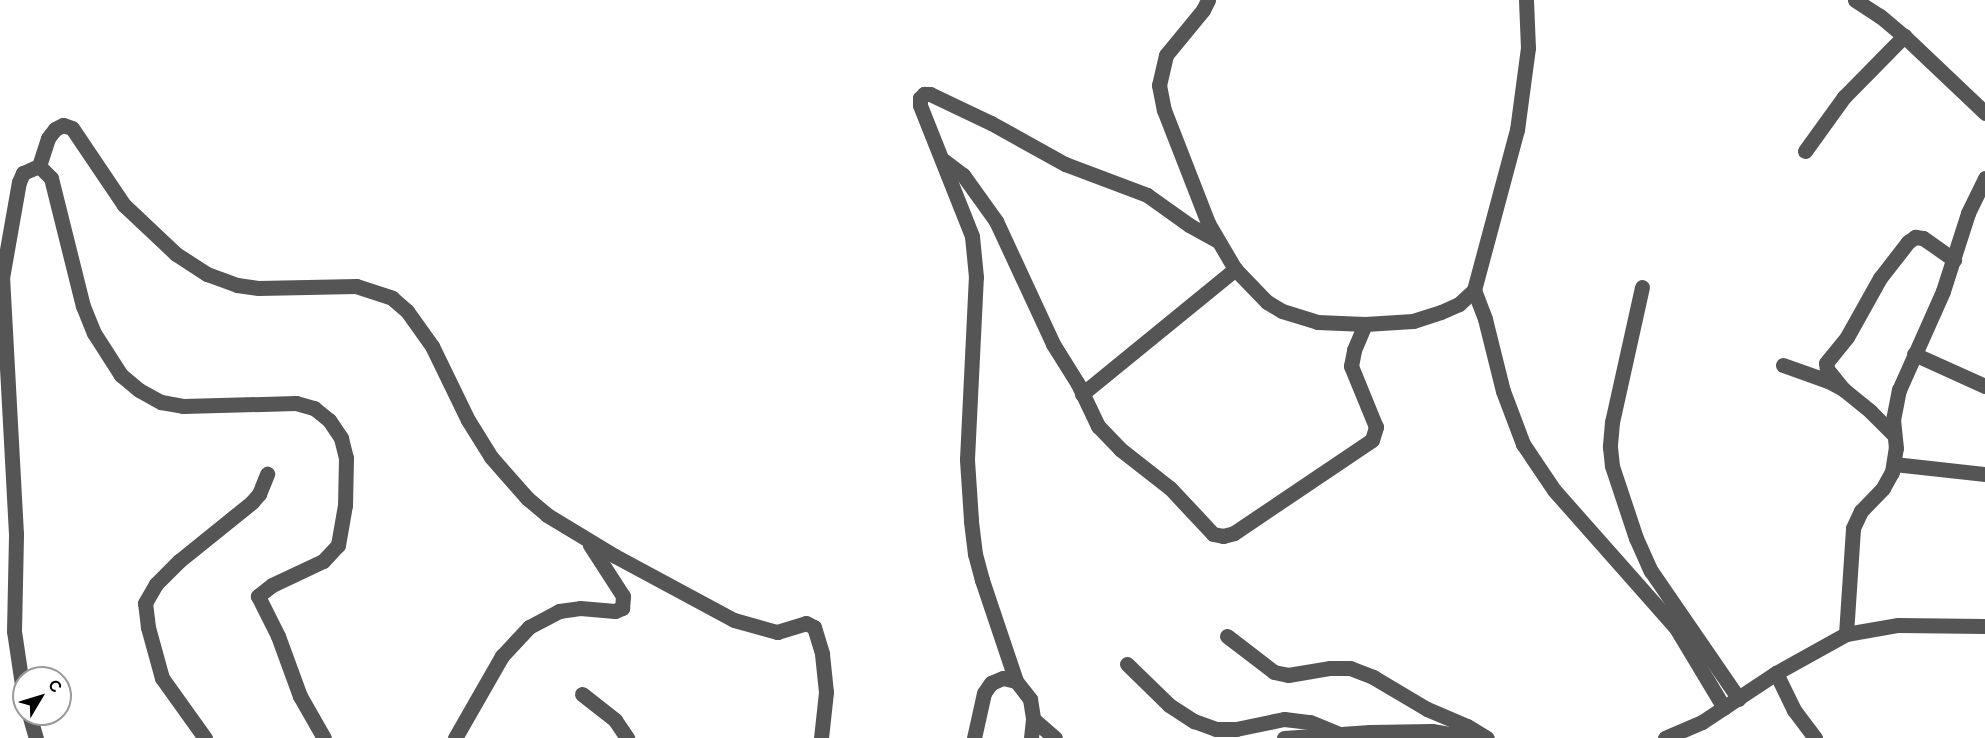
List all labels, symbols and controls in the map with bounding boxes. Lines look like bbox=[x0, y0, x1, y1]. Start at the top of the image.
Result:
north arrow bbox=[12, 666, 72, 726]
text: С bbox=[44, 676, 66, 696]

